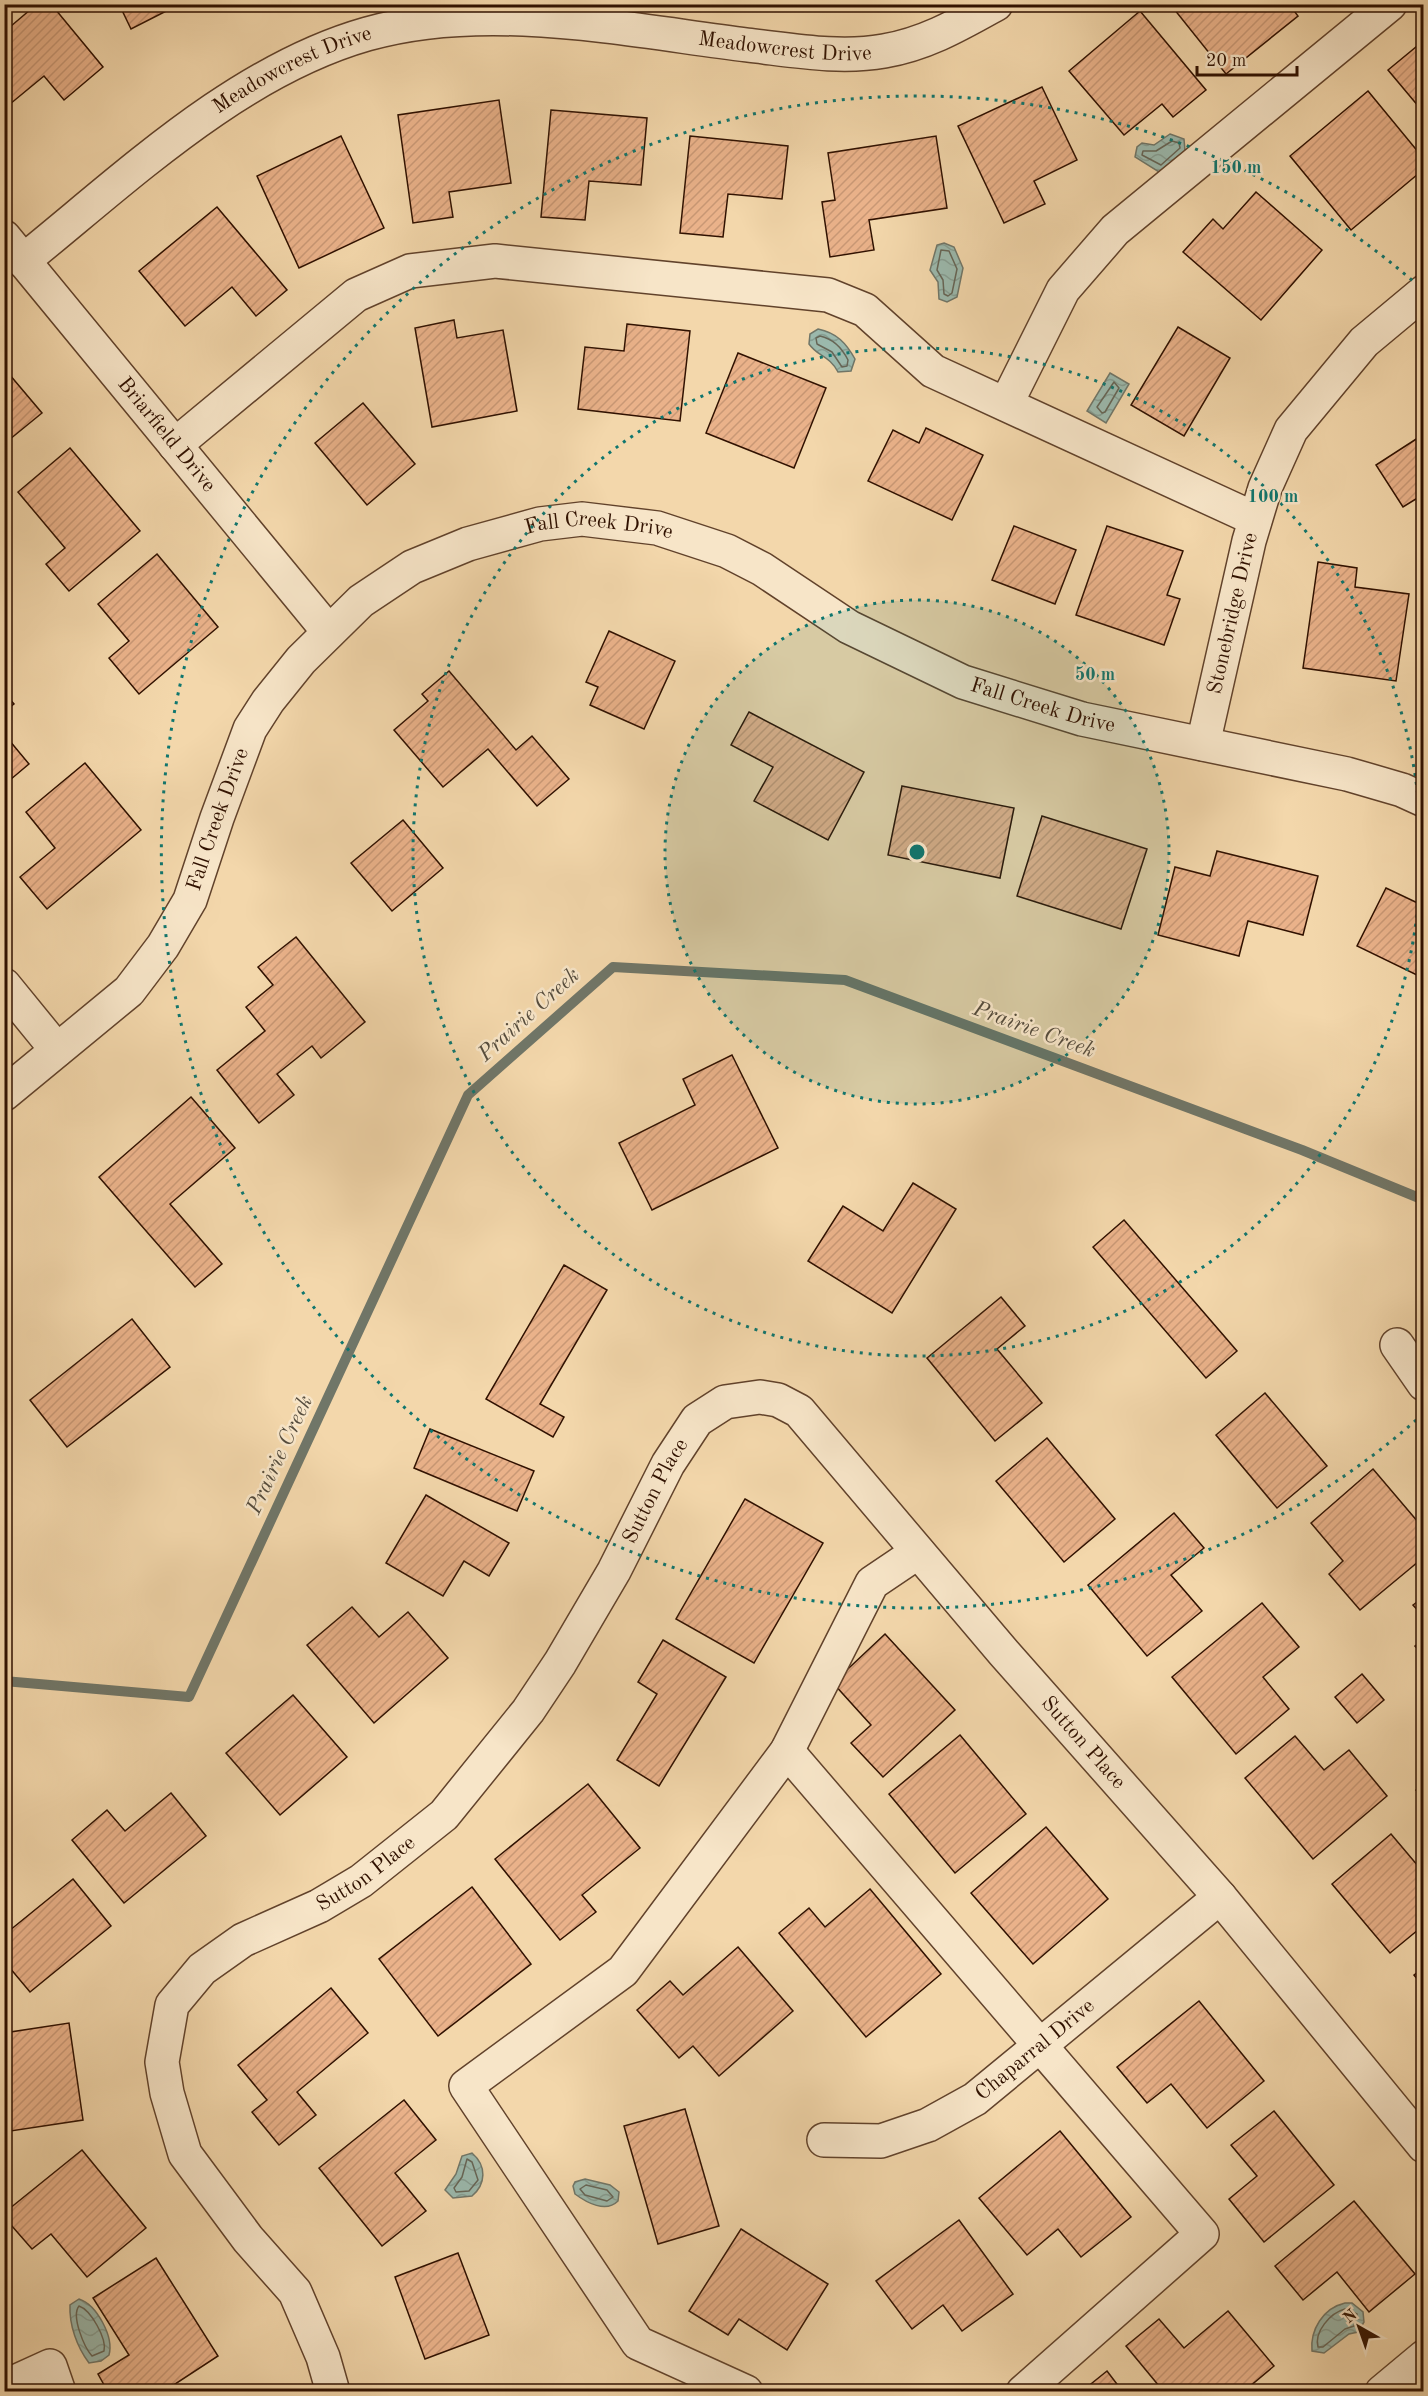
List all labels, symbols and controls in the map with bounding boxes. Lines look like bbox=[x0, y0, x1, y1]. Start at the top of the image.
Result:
street label: Meadowcrest Drive bbox=[209, 23, 374, 118]
street label: Meadowcrest Drive bbox=[697, 28, 872, 65]
scale bar bbox=[1197, 39, 1298, 77]
text: 20 m bbox=[1206, 52, 1246, 70]
text: 150 m bbox=[1211, 159, 1261, 177]
street label: Briarfield Drive bbox=[114, 373, 220, 496]
text: 100 m bbox=[1248, 488, 1298, 506]
street label: Fall Creek Drive bbox=[522, 508, 676, 543]
street label: Stonebridge Drive bbox=[1204, 530, 1262, 696]
text: 50 m bbox=[1075, 666, 1115, 684]
street label: Fall Creek Drive bbox=[968, 674, 1117, 736]
street label: Fall Creek Drive bbox=[183, 745, 253, 893]
centre of rings bbox=[907, 842, 927, 862]
water label: Prairie Creek bbox=[473, 964, 584, 1067]
water label: Prairie Creek bbox=[969, 997, 1098, 1062]
water label: Prairie Creek bbox=[243, 1392, 317, 1519]
street label: Sutton Place bbox=[619, 1435, 692, 1547]
street label: Sutton Place bbox=[1037, 1692, 1130, 1793]
street label: Sutton Place bbox=[313, 1832, 419, 1915]
street label: Chaparral Drive bbox=[972, 1995, 1098, 2104]
north arrow bbox=[1329, 2297, 1389, 2357]
text: N bbox=[1341, 2306, 1361, 2327]

